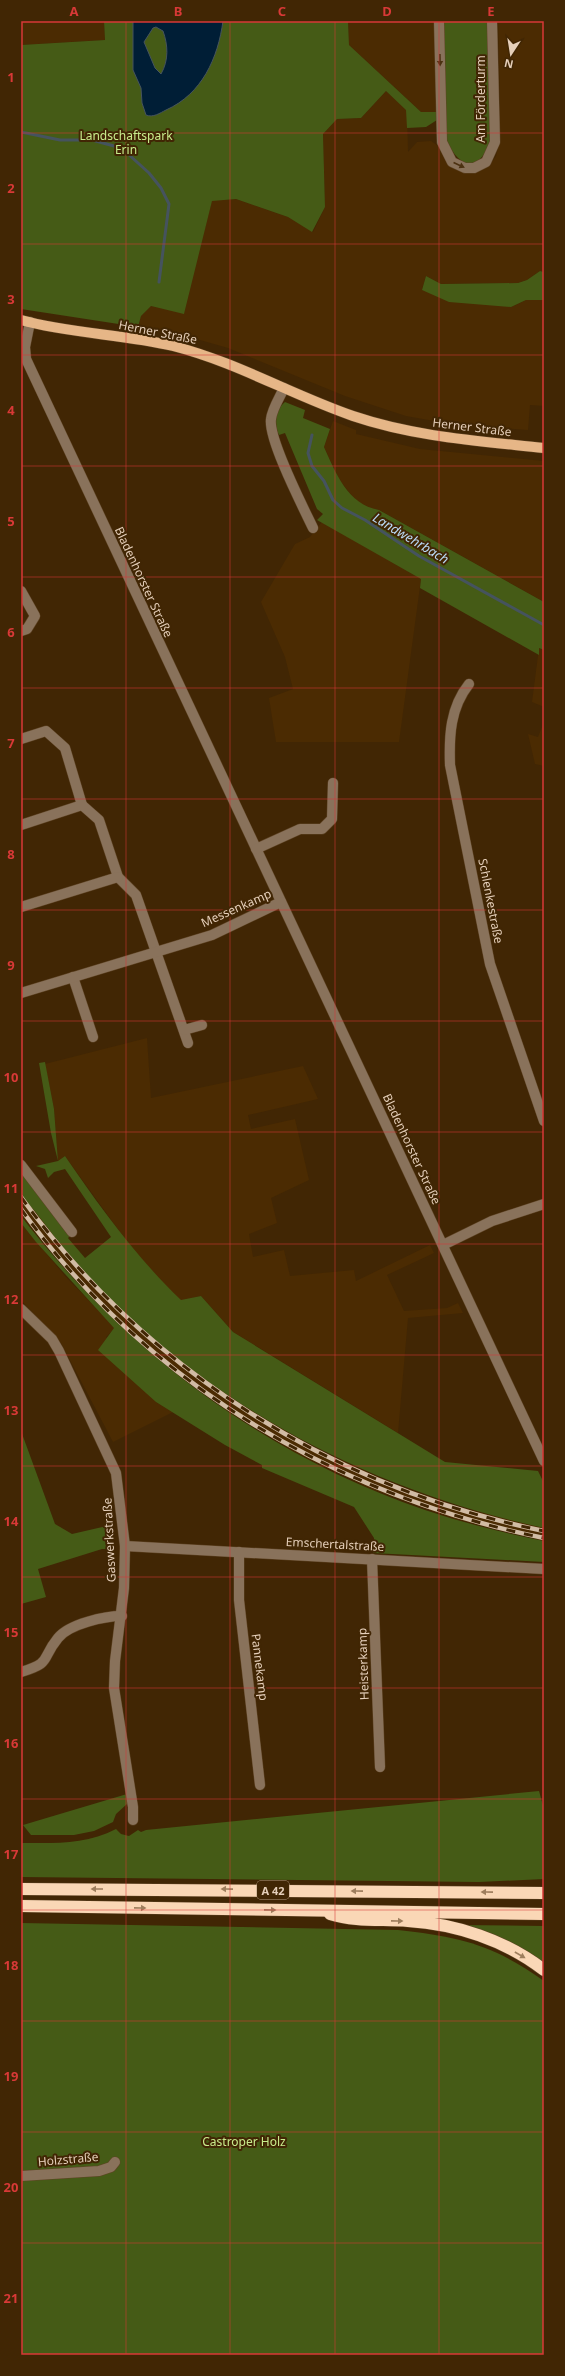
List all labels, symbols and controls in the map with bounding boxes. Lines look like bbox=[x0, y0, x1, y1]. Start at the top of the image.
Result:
text: A bbox=[70, 2, 79, 20]
text: B bbox=[174, 2, 182, 20]
text: C bbox=[278, 2, 286, 20]
text: D bbox=[382, 2, 392, 20]
text: E bbox=[487, 2, 495, 20]
north arrow bbox=[491, 34, 531, 74]
one-way arrow bbox=[436, 54, 443, 66]
street label: Am Förderturm bbox=[472, 55, 489, 143]
text: N bbox=[503, 56, 515, 73]
text: 1 bbox=[7, 68, 15, 86]
park label: Landschaftspark Erin bbox=[79, 127, 173, 158]
one-way arrow bbox=[454, 162, 465, 168]
text: 2 bbox=[7, 179, 15, 197]
text: 3 bbox=[7, 290, 15, 308]
street label: Herner Straße bbox=[117, 316, 199, 348]
text: 4 bbox=[7, 401, 15, 419]
street label: Herner Straße bbox=[431, 414, 513, 440]
water label: Landwehrbach bbox=[370, 508, 452, 568]
text: 5 bbox=[7, 512, 15, 530]
street label: Bladenhorster Straße bbox=[111, 524, 177, 640]
text: 6 bbox=[7, 623, 15, 641]
text: 7 bbox=[7, 734, 15, 752]
text: 8 bbox=[7, 845, 15, 863]
street label: Schlenkestraße bbox=[474, 857, 508, 945]
street label: Messenkamp bbox=[198, 885, 274, 931]
text: 9 bbox=[7, 956, 15, 974]
text: 10 bbox=[4, 1068, 18, 1086]
street label: Bladenhorster Straße bbox=[379, 1091, 445, 1207]
text: 11 bbox=[4, 1179, 18, 1197]
text: 12 bbox=[4, 1290, 18, 1308]
text: 13 bbox=[4, 1401, 18, 1419]
street label: Gaswerkstraße bbox=[98, 1497, 120, 1583]
text: 14 bbox=[4, 1512, 19, 1530]
street label: Emschertalstraße bbox=[285, 1533, 385, 1555]
text: 15 bbox=[4, 1623, 18, 1641]
street label: Heisterkamp bbox=[353, 1628, 373, 1700]
street label: Pannekamp bbox=[247, 1633, 273, 1701]
text: 16 bbox=[4, 1734, 18, 1752]
text: 17 bbox=[4, 1845, 18, 1863]
road number: A 42 bbox=[257, 1881, 289, 1899]
one-way arrow bbox=[90, 1886, 103, 1892]
one-way arrow bbox=[220, 1886, 233, 1892]
one-way arrow bbox=[351, 1887, 363, 1894]
one-way arrow bbox=[480, 1889, 493, 1895]
one-way arrow bbox=[134, 1905, 147, 1911]
one-way arrow bbox=[264, 1907, 277, 1913]
one-way arrow bbox=[391, 1917, 403, 1924]
one-way arrow bbox=[515, 1952, 526, 1959]
text: 18 bbox=[4, 1956, 18, 1974]
text: 19 bbox=[4, 2067, 18, 2085]
park label: Castroper Holz bbox=[202, 2133, 286, 2150]
street label: Holzstraße bbox=[37, 2148, 99, 2170]
text: 20 bbox=[4, 2178, 18, 2196]
text: 21 bbox=[4, 2289, 18, 2307]

